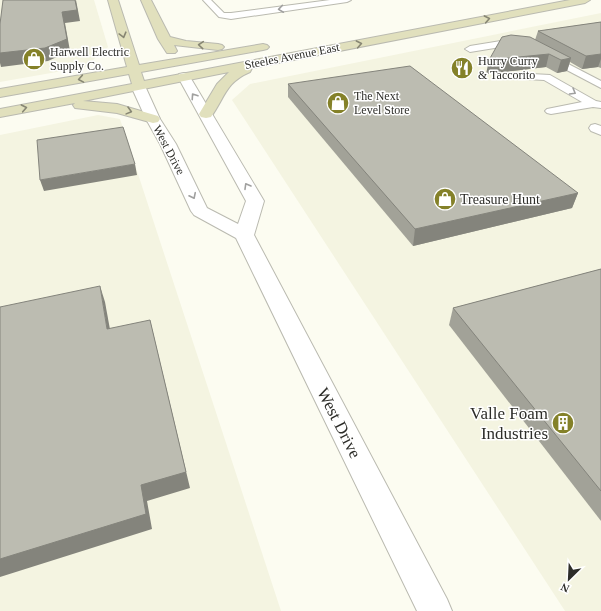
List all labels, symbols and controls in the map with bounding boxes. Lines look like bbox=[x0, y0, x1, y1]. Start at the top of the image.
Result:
one-way arrow bbox=[278, 4, 284, 13]
one-way arrow bbox=[484, 15, 490, 24]
one-way arrow bbox=[118, 32, 126, 38]
street label: Steeles Avenue East bbox=[243, 40, 341, 72]
one-way arrow bbox=[356, 40, 363, 48]
one-way arrow bbox=[198, 41, 204, 50]
place label: Harwell Electric Supply Co. bbox=[50, 45, 129, 73]
shop icon: Harwell Electric Supply Co. bbox=[21, 46, 47, 72]
place label: Hurry Curry & Taccorito bbox=[478, 54, 538, 82]
restaurant icon: Hurry Curry & Taccorito bbox=[449, 55, 475, 81]
one-way arrow bbox=[78, 74, 84, 83]
one-way arrow bbox=[569, 88, 576, 95]
place label: The Next Level Store bbox=[354, 89, 410, 117]
shop icon: The Next Level Store bbox=[325, 90, 351, 116]
one-way arrow bbox=[191, 93, 199, 100]
one-way arrow bbox=[21, 105, 27, 113]
one-way arrow bbox=[126, 106, 132, 114]
street label: West Drive bbox=[150, 123, 188, 177]
one-way arrow bbox=[244, 183, 251, 190]
shop icon: Treasure Hunt bbox=[432, 186, 458, 212]
one-way arrow bbox=[188, 192, 196, 199]
place label: Treasure Hunt bbox=[460, 192, 540, 207]
street label: West Drive bbox=[313, 385, 365, 461]
place label: Valle Foam Industries bbox=[470, 404, 548, 443]
building icon: Valle Foam Industries bbox=[550, 410, 576, 436]
north arrow bbox=[549, 559, 589, 599]
text: N bbox=[559, 581, 571, 595]

